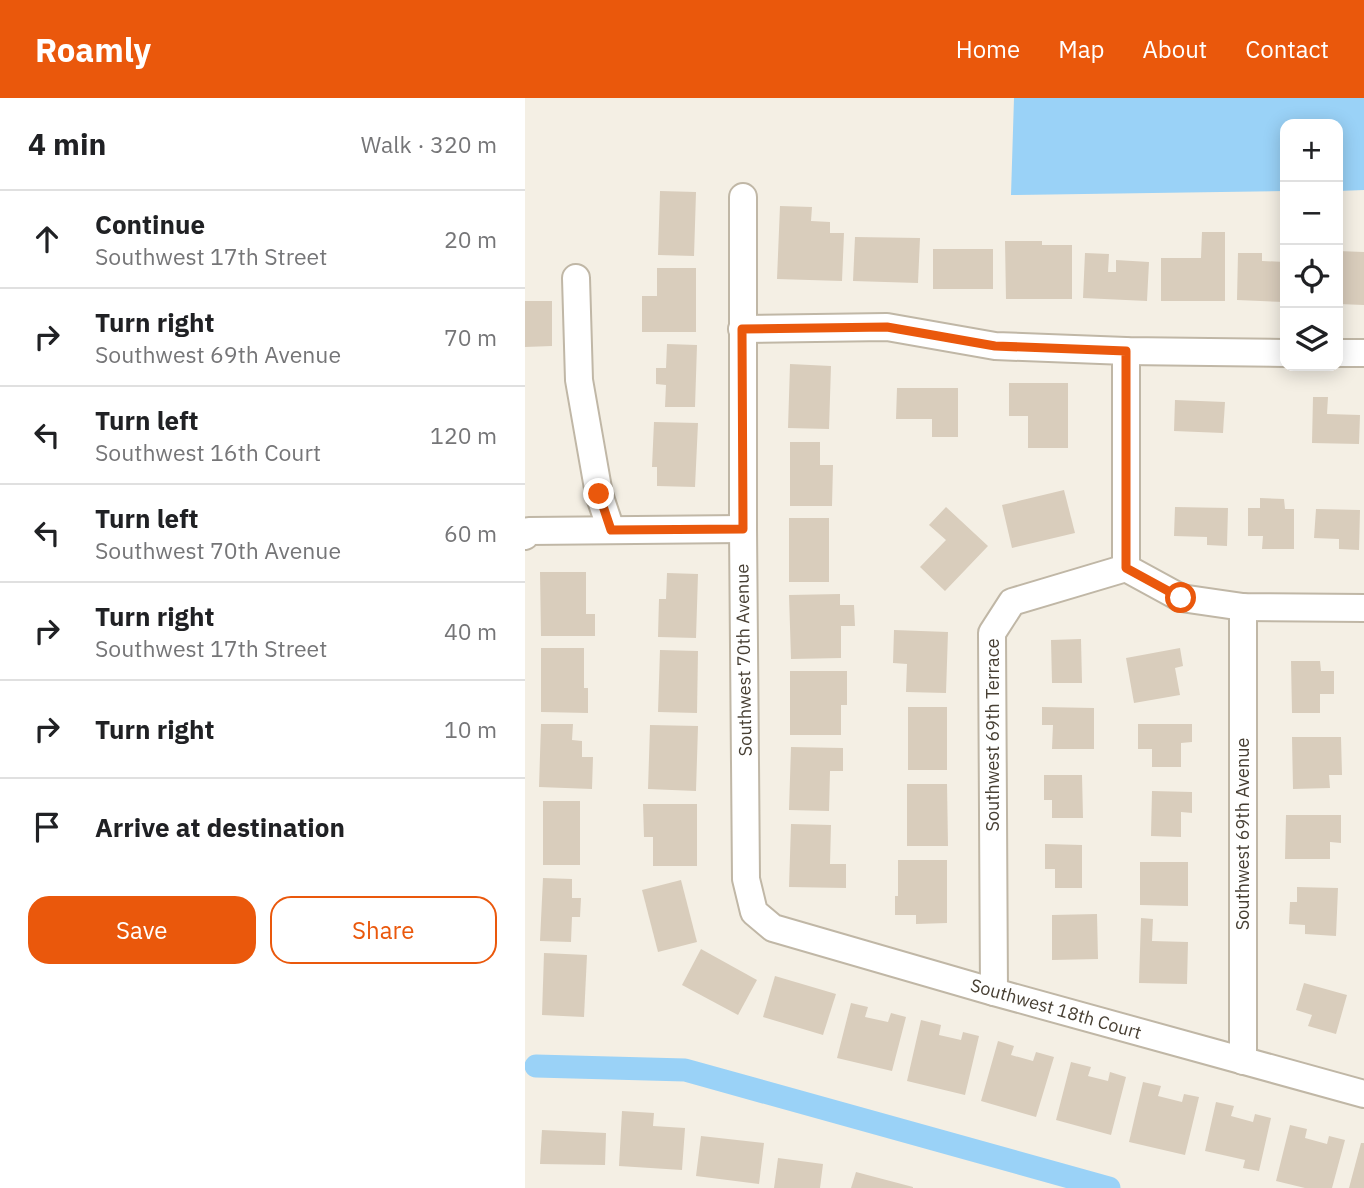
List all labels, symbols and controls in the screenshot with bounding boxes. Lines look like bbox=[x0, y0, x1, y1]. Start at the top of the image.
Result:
text: Roamly bbox=[35, 28, 151, 71]
text: Home bbox=[956, 33, 1020, 65]
text: Map bbox=[1058, 33, 1104, 65]
text: About bbox=[1142, 33, 1207, 65]
text: Contact bbox=[1245, 33, 1329, 65]
map controls bbox=[1280, 119, 1343, 371]
button: + bbox=[1280, 119, 1343, 182]
text: 4 min bbox=[28, 124, 106, 163]
text: Walk · 320 m bbox=[361, 129, 497, 159]
button: − bbox=[1280, 182, 1343, 245]
text: Continue bbox=[95, 207, 205, 241]
icon: ahead bbox=[28, 220, 66, 258]
text: 20 m bbox=[444, 224, 497, 254]
text: Southwest 17th Street bbox=[95, 241, 327, 271]
button: locate bbox=[1280, 245, 1343, 308]
text: Turn right bbox=[95, 305, 214, 339]
button: layers bbox=[1280, 308, 1343, 371]
icon: right bbox=[28, 318, 66, 356]
text: 70 m bbox=[444, 322, 497, 352]
text: Southwest 69th Avenue bbox=[95, 339, 341, 369]
text: Turn left bbox=[95, 403, 198, 437]
icon: left bbox=[28, 416, 66, 454]
text: 120 m bbox=[430, 420, 497, 450]
text: Southwest 16th Court bbox=[95, 437, 321, 467]
route end bbox=[583, 478, 614, 509]
text: Turn left bbox=[95, 501, 198, 535]
icon: left bbox=[28, 514, 66, 552]
text: 60 m bbox=[444, 518, 497, 548]
text: Southwest 70th Avenue bbox=[95, 535, 341, 565]
street label: Southwest 70th Avenue bbox=[730, 563, 757, 756]
route start bbox=[1165, 582, 1196, 613]
text: Turn right bbox=[95, 599, 214, 633]
icon: right bbox=[28, 612, 66, 650]
text: 40 m bbox=[444, 616, 497, 646]
text: Southwest 17th Street bbox=[95, 633, 327, 663]
street label: Southwest 69th Terrace bbox=[981, 638, 1004, 832]
icon: right bbox=[28, 710, 66, 748]
text: Turn right bbox=[95, 712, 214, 746]
text: 10 m bbox=[444, 714, 497, 744]
street label: Southwest 69th Avenue bbox=[1231, 738, 1254, 930]
icon: arrive bbox=[28, 808, 66, 846]
text: Arrive at destination bbox=[95, 810, 345, 844]
button: Save bbox=[28, 896, 256, 964]
button: Share bbox=[270, 896, 497, 964]
street label: Southwest 18th Court bbox=[968, 973, 1144, 1044]

